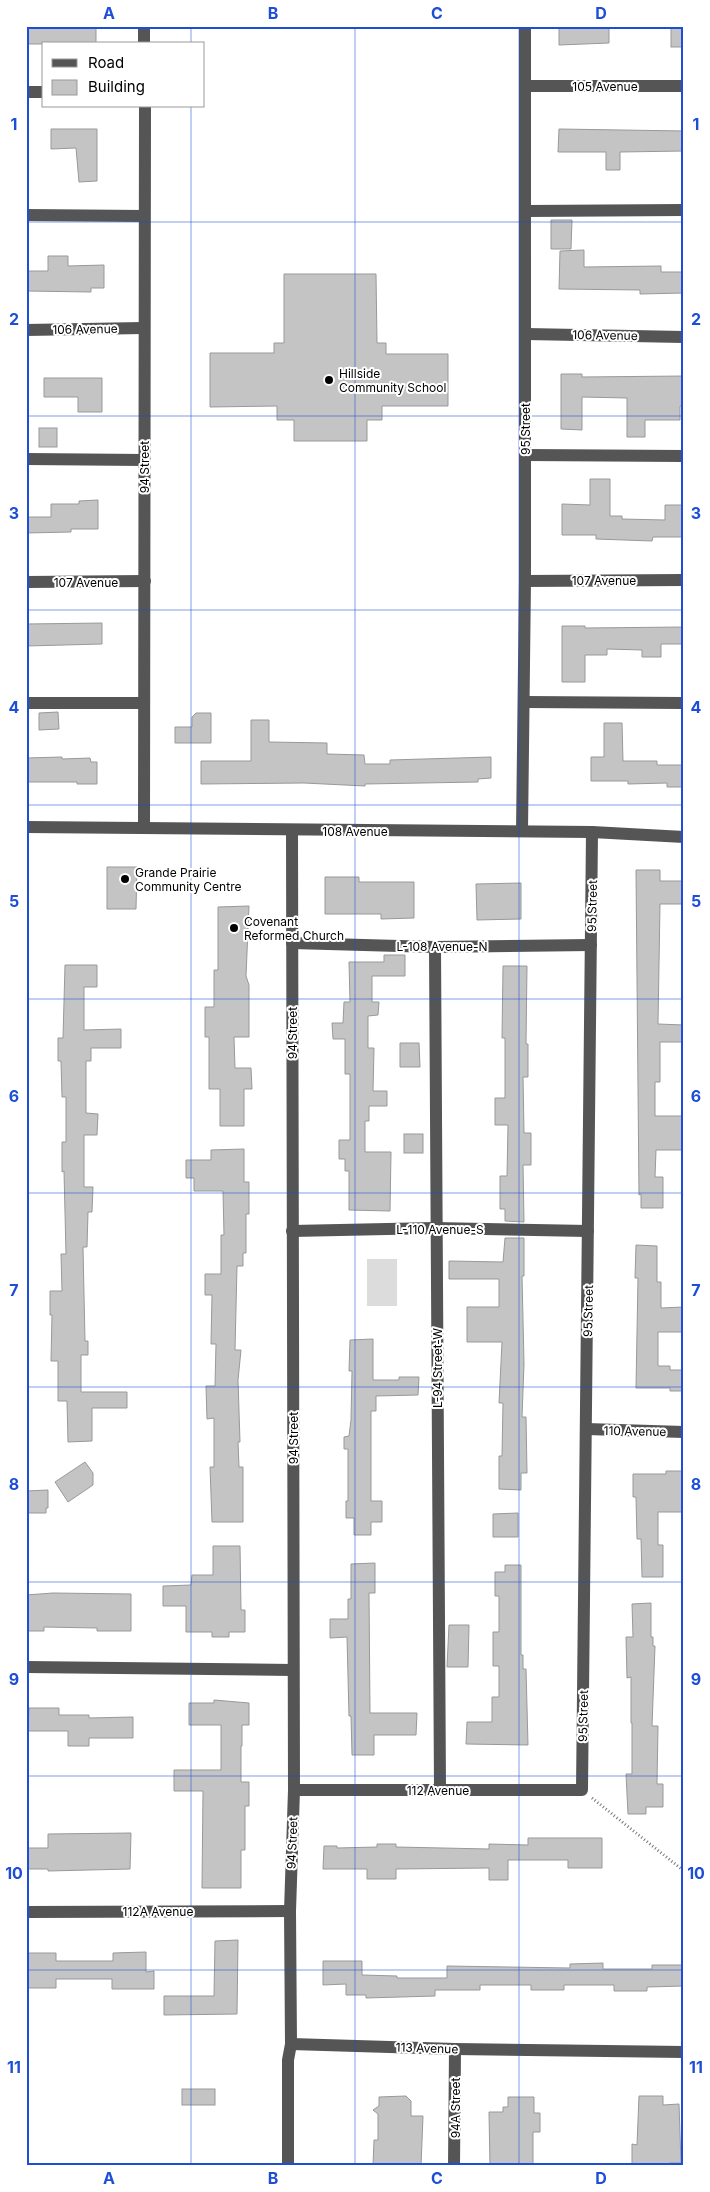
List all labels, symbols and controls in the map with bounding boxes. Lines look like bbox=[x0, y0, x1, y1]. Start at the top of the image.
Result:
text: A bbox=[103, 3, 115, 23]
text: B bbox=[268, 3, 278, 23]
text: C bbox=[431, 3, 443, 23]
text: D bbox=[595, 3, 607, 23]
legend bbox=[42, 42, 205, 108]
text: Road bbox=[88, 53, 124, 72]
text: Building bbox=[88, 77, 145, 96]
street label: 105 Avenue bbox=[572, 79, 638, 94]
text: 1 bbox=[11, 114, 17, 134]
text: 1 bbox=[693, 114, 699, 134]
text: 2 bbox=[9, 309, 19, 329]
text: 2 bbox=[691, 309, 701, 329]
street label: 106 Avenue bbox=[52, 321, 118, 337]
street label: 106 Avenue bbox=[572, 327, 638, 343]
place label: Hillside Community School bbox=[339, 366, 446, 395]
marker: Hillside Community School bbox=[323, 374, 335, 386]
street label: 95 Street bbox=[518, 403, 533, 455]
street label: 94 Street bbox=[137, 441, 152, 493]
text: 3 bbox=[9, 503, 19, 523]
text: 3 bbox=[691, 503, 701, 523]
street label: 107 Avenue bbox=[572, 573, 636, 588]
street label: 107 Avenue bbox=[54, 575, 118, 590]
text: 4 bbox=[9, 697, 20, 717]
text: 4 bbox=[691, 697, 702, 717]
street label: 108 Avenue bbox=[322, 824, 388, 839]
place label: Grande Prairie Community Centre bbox=[135, 865, 241, 894]
marker: Grande Prairie Community Centre bbox=[119, 873, 131, 885]
street label: 95 Street bbox=[584, 880, 600, 932]
text: 5 bbox=[9, 891, 19, 911]
text: 5 bbox=[691, 891, 701, 911]
place label: Covenant Reformed Church bbox=[244, 914, 344, 943]
marker: Covenant Reformed Church bbox=[228, 922, 240, 934]
street label: L-108 Avenue-N bbox=[396, 939, 488, 954]
street label: 94 Street bbox=[285, 1007, 300, 1059]
text: 6 bbox=[9, 1086, 19, 1106]
text: 6 bbox=[691, 1086, 701, 1106]
street label: L-110 Avenue-S bbox=[396, 1222, 484, 1237]
text: 7 bbox=[9, 1280, 19, 1300]
text: 7 bbox=[691, 1280, 701, 1300]
street label: 95 Street bbox=[580, 1285, 596, 1337]
street label: L-94 Street-W bbox=[430, 1328, 445, 1408]
street label: 94 Street bbox=[286, 1412, 301, 1464]
street label: 110 Avenue bbox=[603, 1423, 667, 1439]
text: 8 bbox=[9, 1474, 19, 1494]
text: 8 bbox=[691, 1474, 701, 1494]
text: 9 bbox=[9, 1669, 19, 1689]
text: 9 bbox=[691, 1669, 701, 1689]
street label: 95 Street bbox=[575, 1690, 591, 1742]
street label: 112 Avenue bbox=[407, 1783, 469, 1798]
street label: 94 Street bbox=[284, 1816, 300, 1869]
text: 10 bbox=[5, 1863, 23, 1883]
text: 10 bbox=[687, 1863, 705, 1883]
street label: 112A Avenue bbox=[123, 1904, 193, 1919]
street label: 113 Avenue bbox=[395, 2039, 459, 2057]
text: 11 bbox=[7, 2057, 21, 2077]
text: 11 bbox=[689, 2057, 703, 2077]
street label: 94A Street bbox=[448, 2078, 463, 2138]
text: A bbox=[103, 2168, 115, 2188]
text: B bbox=[268, 2168, 278, 2188]
text: C bbox=[431, 2168, 443, 2188]
text: D bbox=[595, 2168, 607, 2188]

